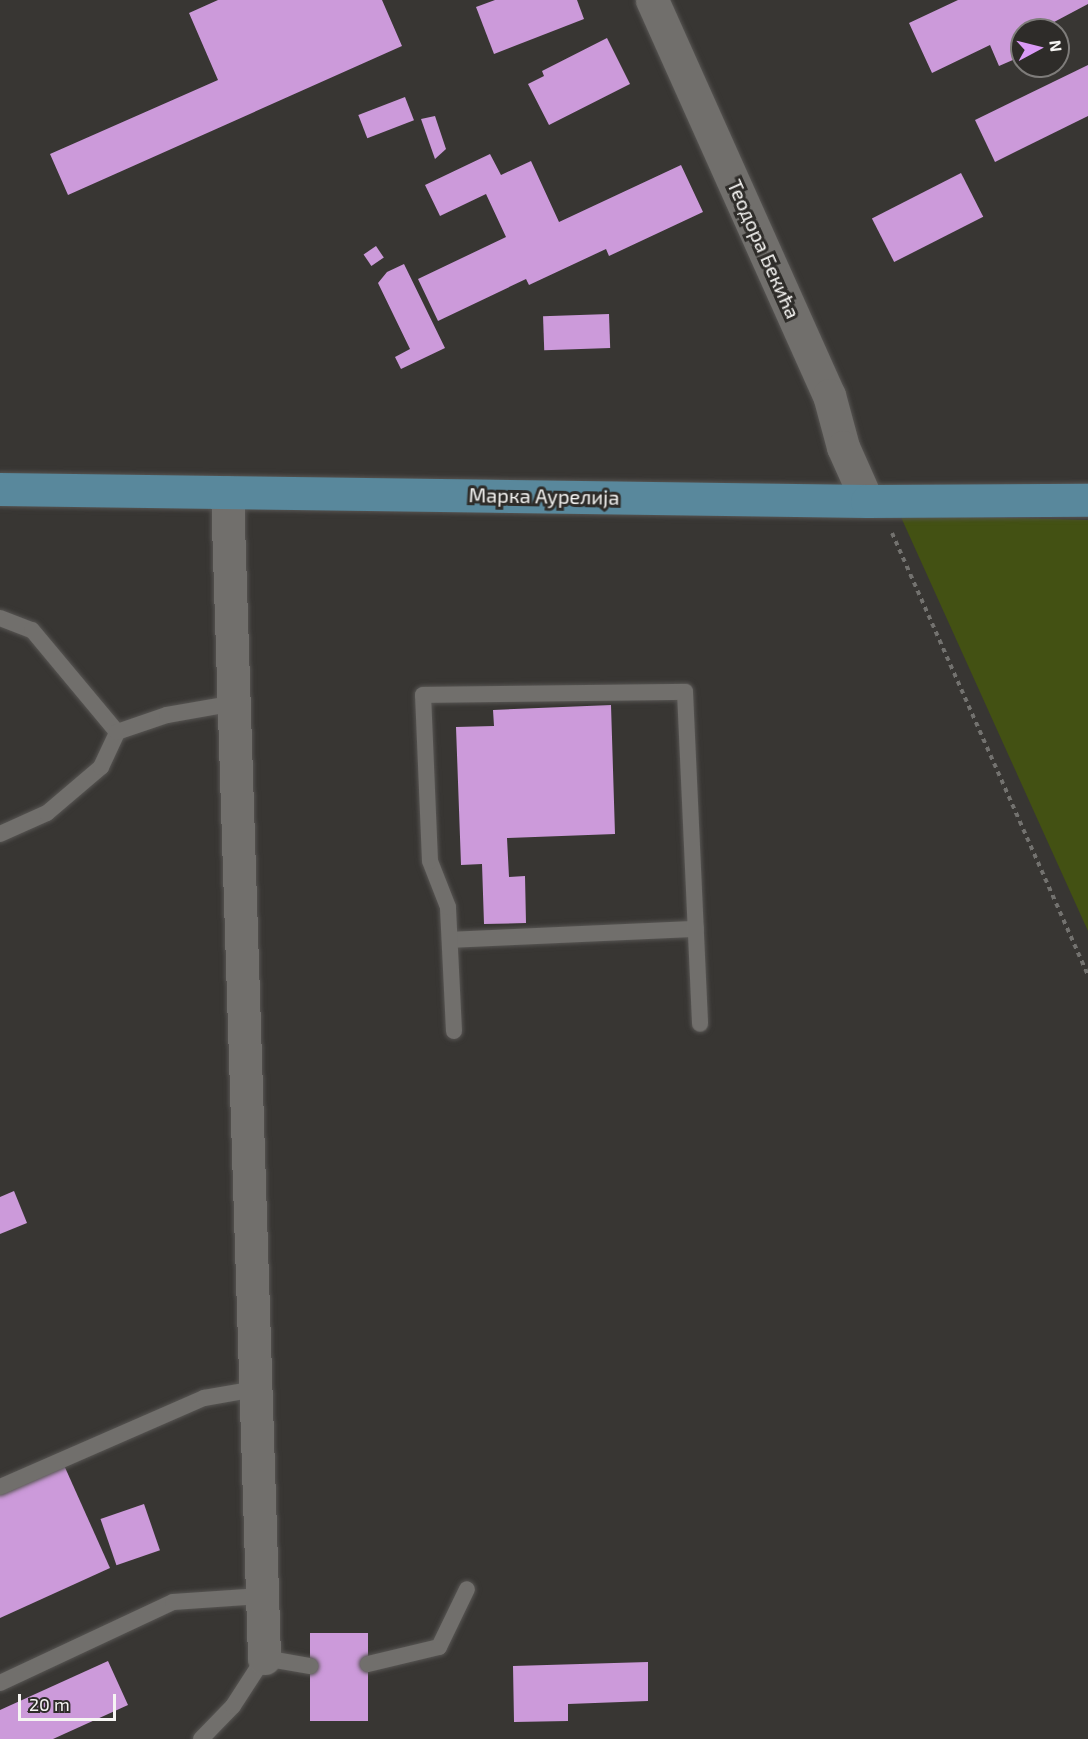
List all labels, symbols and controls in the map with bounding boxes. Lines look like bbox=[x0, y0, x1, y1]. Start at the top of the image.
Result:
north arrow bbox=[1010, 18, 1070, 78]
text: N bbox=[1046, 39, 1067, 53]
street label: Теодора Бекића bbox=[723, 176, 805, 322]
street label: Марка Аурелија bbox=[468, 483, 620, 509]
scale bar bbox=[21, 1682, 118, 1720]
text: 20 m bbox=[29, 1693, 70, 1715]

